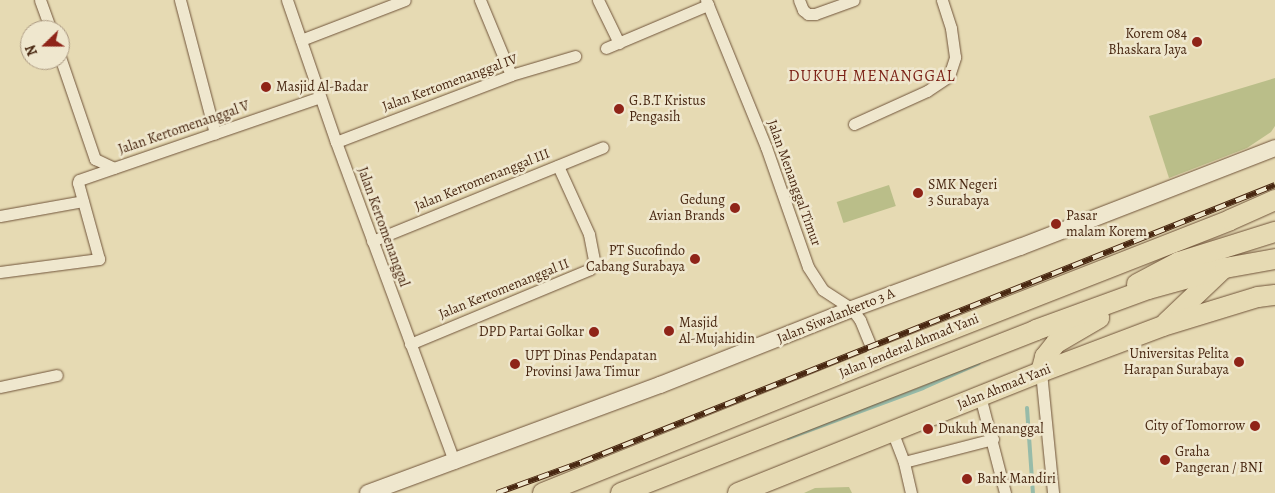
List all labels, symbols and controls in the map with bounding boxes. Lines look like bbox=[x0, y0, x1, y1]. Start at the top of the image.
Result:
north arrow bbox=[20, 20, 70, 70]
place label: Korem 084 Bhaskara Jaya bbox=[1108, 26, 1187, 58]
marker: Korem 084 Bhaskara Jaya bbox=[1191, 36, 1203, 48]
text: N bbox=[21, 42, 42, 59]
street label: Jalan Kertomenanggal IV bbox=[380, 51, 520, 115]
district label: DUKUH MENANGGAL bbox=[786, 66, 958, 86]
place label: Masjid Al-Badar bbox=[276, 79, 368, 95]
marker: Masjid Al-Badar bbox=[260, 81, 272, 93]
place label: G.B.T Kristus Pengasih bbox=[629, 93, 706, 125]
street label: Jalan Kertomenanggal V bbox=[116, 98, 252, 158]
marker: G.B.T Kristus Pengasih bbox=[613, 103, 625, 115]
street label: Jalan Menanggal Timur bbox=[763, 118, 825, 248]
street label: Jalan Kertomenanggal III bbox=[412, 145, 552, 215]
street label: Jalan Kertomenanggal bbox=[354, 165, 412, 289]
place label: SMK Negeri 3 Surabaya bbox=[928, 177, 997, 210]
marker: SMK Negeri 3 Surabaya bbox=[912, 187, 924, 199]
place label: Gedung Avian Brands bbox=[649, 192, 725, 224]
marker: Gedung Avian Brands bbox=[729, 202, 741, 214]
place label: Pasar malam Korem bbox=[1066, 208, 1147, 240]
marker: Pasar malam Korem bbox=[1050, 218, 1062, 230]
place label: PT Sucofindo Cabang Surabaya bbox=[586, 243, 685, 276]
marker: PT Sucofindo Cabang Surabaya bbox=[689, 253, 701, 265]
street label: Jalan Kertomenanggal II bbox=[436, 255, 572, 323]
street label: Jalan Siwalankerto 3 A bbox=[775, 285, 897, 347]
street label: Jalan Jenderal Ahmad Yani bbox=[837, 310, 981, 382]
place label: Masjid Al-Mujahidin bbox=[679, 315, 755, 348]
place label: DPD Partai Golkar bbox=[479, 324, 584, 340]
marker: Masjid Al-Mujahidin bbox=[663, 325, 675, 337]
marker: DPD Partai Golkar bbox=[588, 326, 600, 338]
place label: Universitas Pelita Harapan Surabaya bbox=[1123, 346, 1229, 378]
place label: UPT Dinas Pendapatan Provinsi Jawa Timur bbox=[525, 348, 657, 381]
marker: Universitas Pelita Harapan Surabaya bbox=[1233, 356, 1245, 368]
marker: UPT Dinas Pendapatan Provinsi Jawa Timur bbox=[509, 358, 521, 370]
street label: Jalan Ahmad Yani bbox=[955, 361, 1053, 413]
place label: City of Tomorrow bbox=[1145, 418, 1245, 434]
marker: City of Tomorrow bbox=[1249, 420, 1261, 432]
place label: Dukuh Menanggal bbox=[938, 421, 1044, 437]
marker: Dukuh Menanggal bbox=[922, 423, 934, 435]
place label: Graha Pangeran / BNI bbox=[1175, 444, 1263, 477]
marker: Graha Pangeran / BNI bbox=[1159, 454, 1171, 466]
place label: Bank Mandiri bbox=[977, 471, 1056, 487]
marker: Bank Mandiri bbox=[961, 473, 973, 485]

